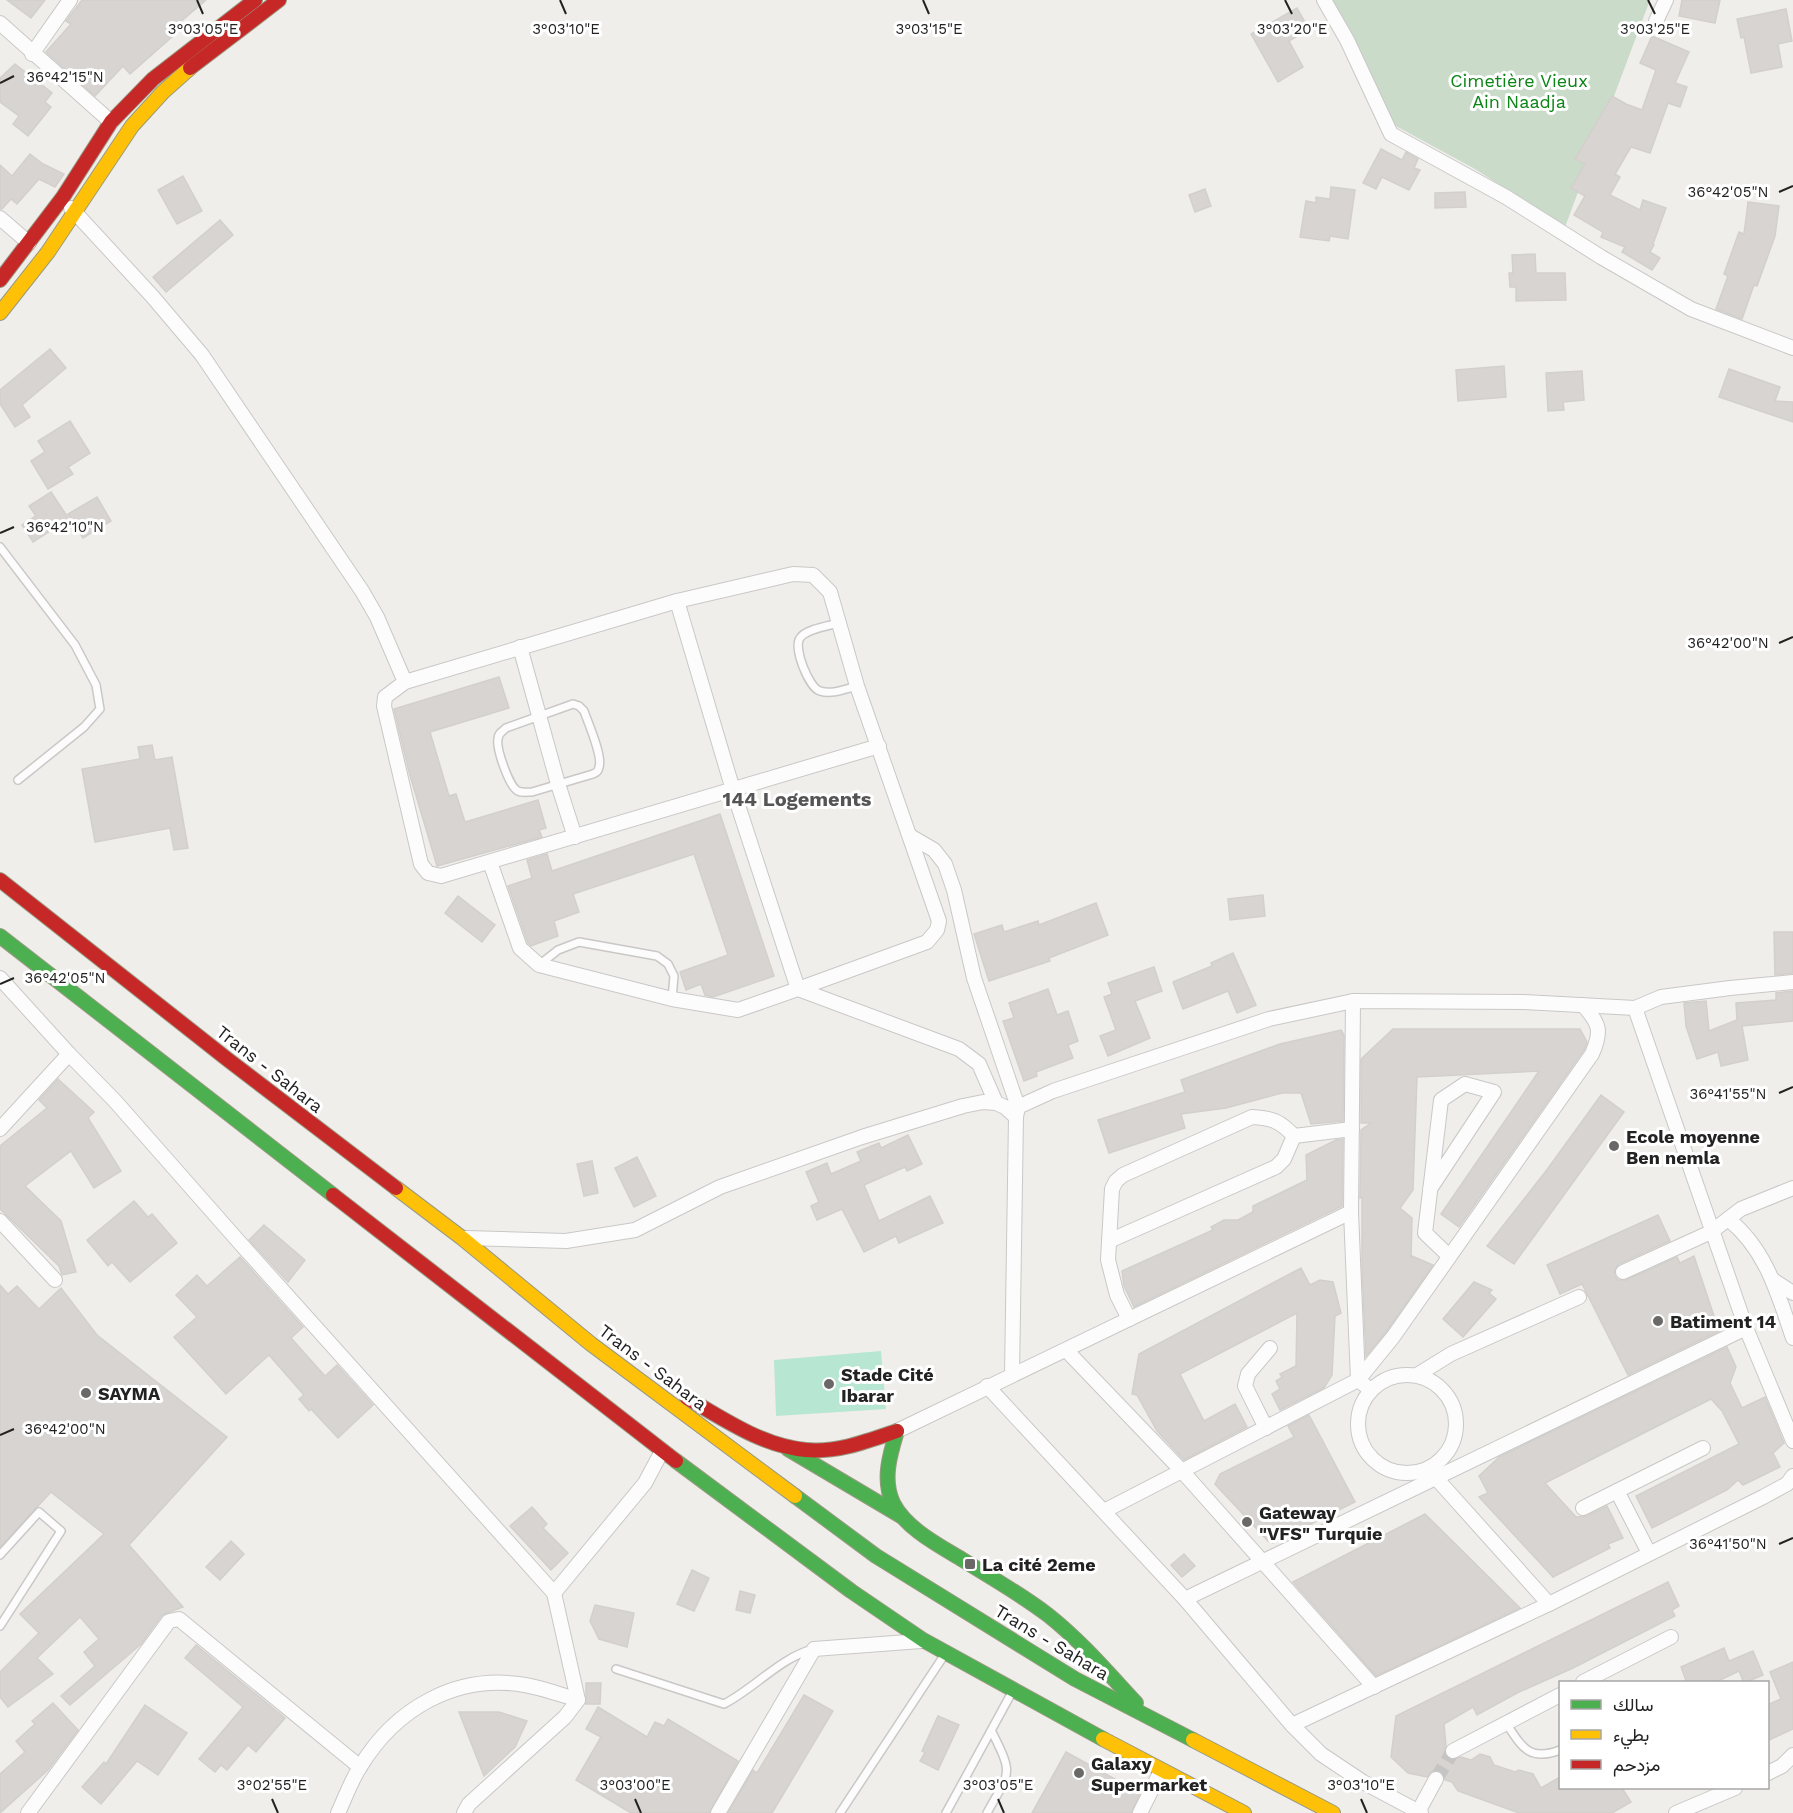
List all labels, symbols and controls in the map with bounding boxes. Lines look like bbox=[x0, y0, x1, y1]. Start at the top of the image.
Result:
text: 3°03'05"E bbox=[168, 20, 238, 38]
text: 3°03'10"E bbox=[532, 20, 600, 38]
text: 3°03'15"E bbox=[895, 20, 963, 38]
text: 3°03'20"E bbox=[1257, 20, 1327, 38]
text: 3°03'25"E bbox=[1620, 20, 1690, 38]
text: 36°42'15"N bbox=[26, 68, 104, 86]
park label: Cimetière Vieux Ain Naadja bbox=[1450, 70, 1588, 112]
text: 36°42'05"N bbox=[1688, 183, 1768, 201]
text: 36°42'10"N bbox=[26, 518, 104, 536]
text: 36°42'00"N bbox=[1687, 634, 1769, 652]
district label: 144 Logements bbox=[723, 787, 872, 811]
text: 36°42'05"N bbox=[25, 969, 105, 987]
street label: Trans - Sahara bbox=[213, 1021, 327, 1117]
text: 36°41'55"N bbox=[1689, 1085, 1767, 1103]
place label: Ecole moyenne Ben nemla bbox=[1626, 1126, 1760, 1168]
marker: Ecole moyenne Ben nemla bbox=[1607, 1139, 1621, 1153]
place label: Batiment 14 bbox=[1670, 1311, 1777, 1332]
marker: Batiment 14 bbox=[1651, 1314, 1665, 1328]
street label: Trans - Sahara bbox=[595, 1320, 711, 1414]
place label: Stade Cité Ibarar bbox=[841, 1364, 934, 1406]
marker: Stade Cité Ibarar bbox=[822, 1377, 836, 1391]
place label: SAYMA bbox=[98, 1383, 161, 1404]
marker: SAYMA bbox=[79, 1386, 93, 1400]
text: 36°42'00"N bbox=[24, 1420, 106, 1438]
place label: Gateway "VFS" Turquie bbox=[1259, 1502, 1382, 1544]
marker: Gateway "VFS" Turquie bbox=[1240, 1515, 1254, 1529]
text: 36°41'50"N bbox=[1689, 1535, 1767, 1553]
place label: La cité 2eme bbox=[982, 1554, 1096, 1575]
marker: La cité 2eme bbox=[963, 1557, 977, 1571]
street label: Trans - Sahara bbox=[991, 1600, 1113, 1684]
legend bbox=[1559, 1681, 1769, 1789]
text: سالك bbox=[1613, 1694, 1653, 1715]
text: بطيء bbox=[1613, 1724, 1649, 1750]
place label: Galaxy Supermarket bbox=[1091, 1753, 1207, 1795]
text: مزدحم bbox=[1613, 1754, 1660, 1777]
marker: Galaxy Supermarket bbox=[1072, 1766, 1086, 1780]
text: 3°02'55"E bbox=[237, 1776, 307, 1794]
text: 3°03'00"E bbox=[599, 1776, 671, 1794]
text: 3°03'05"E bbox=[963, 1776, 1033, 1794]
text: 3°03'10"E bbox=[1327, 1776, 1395, 1794]

